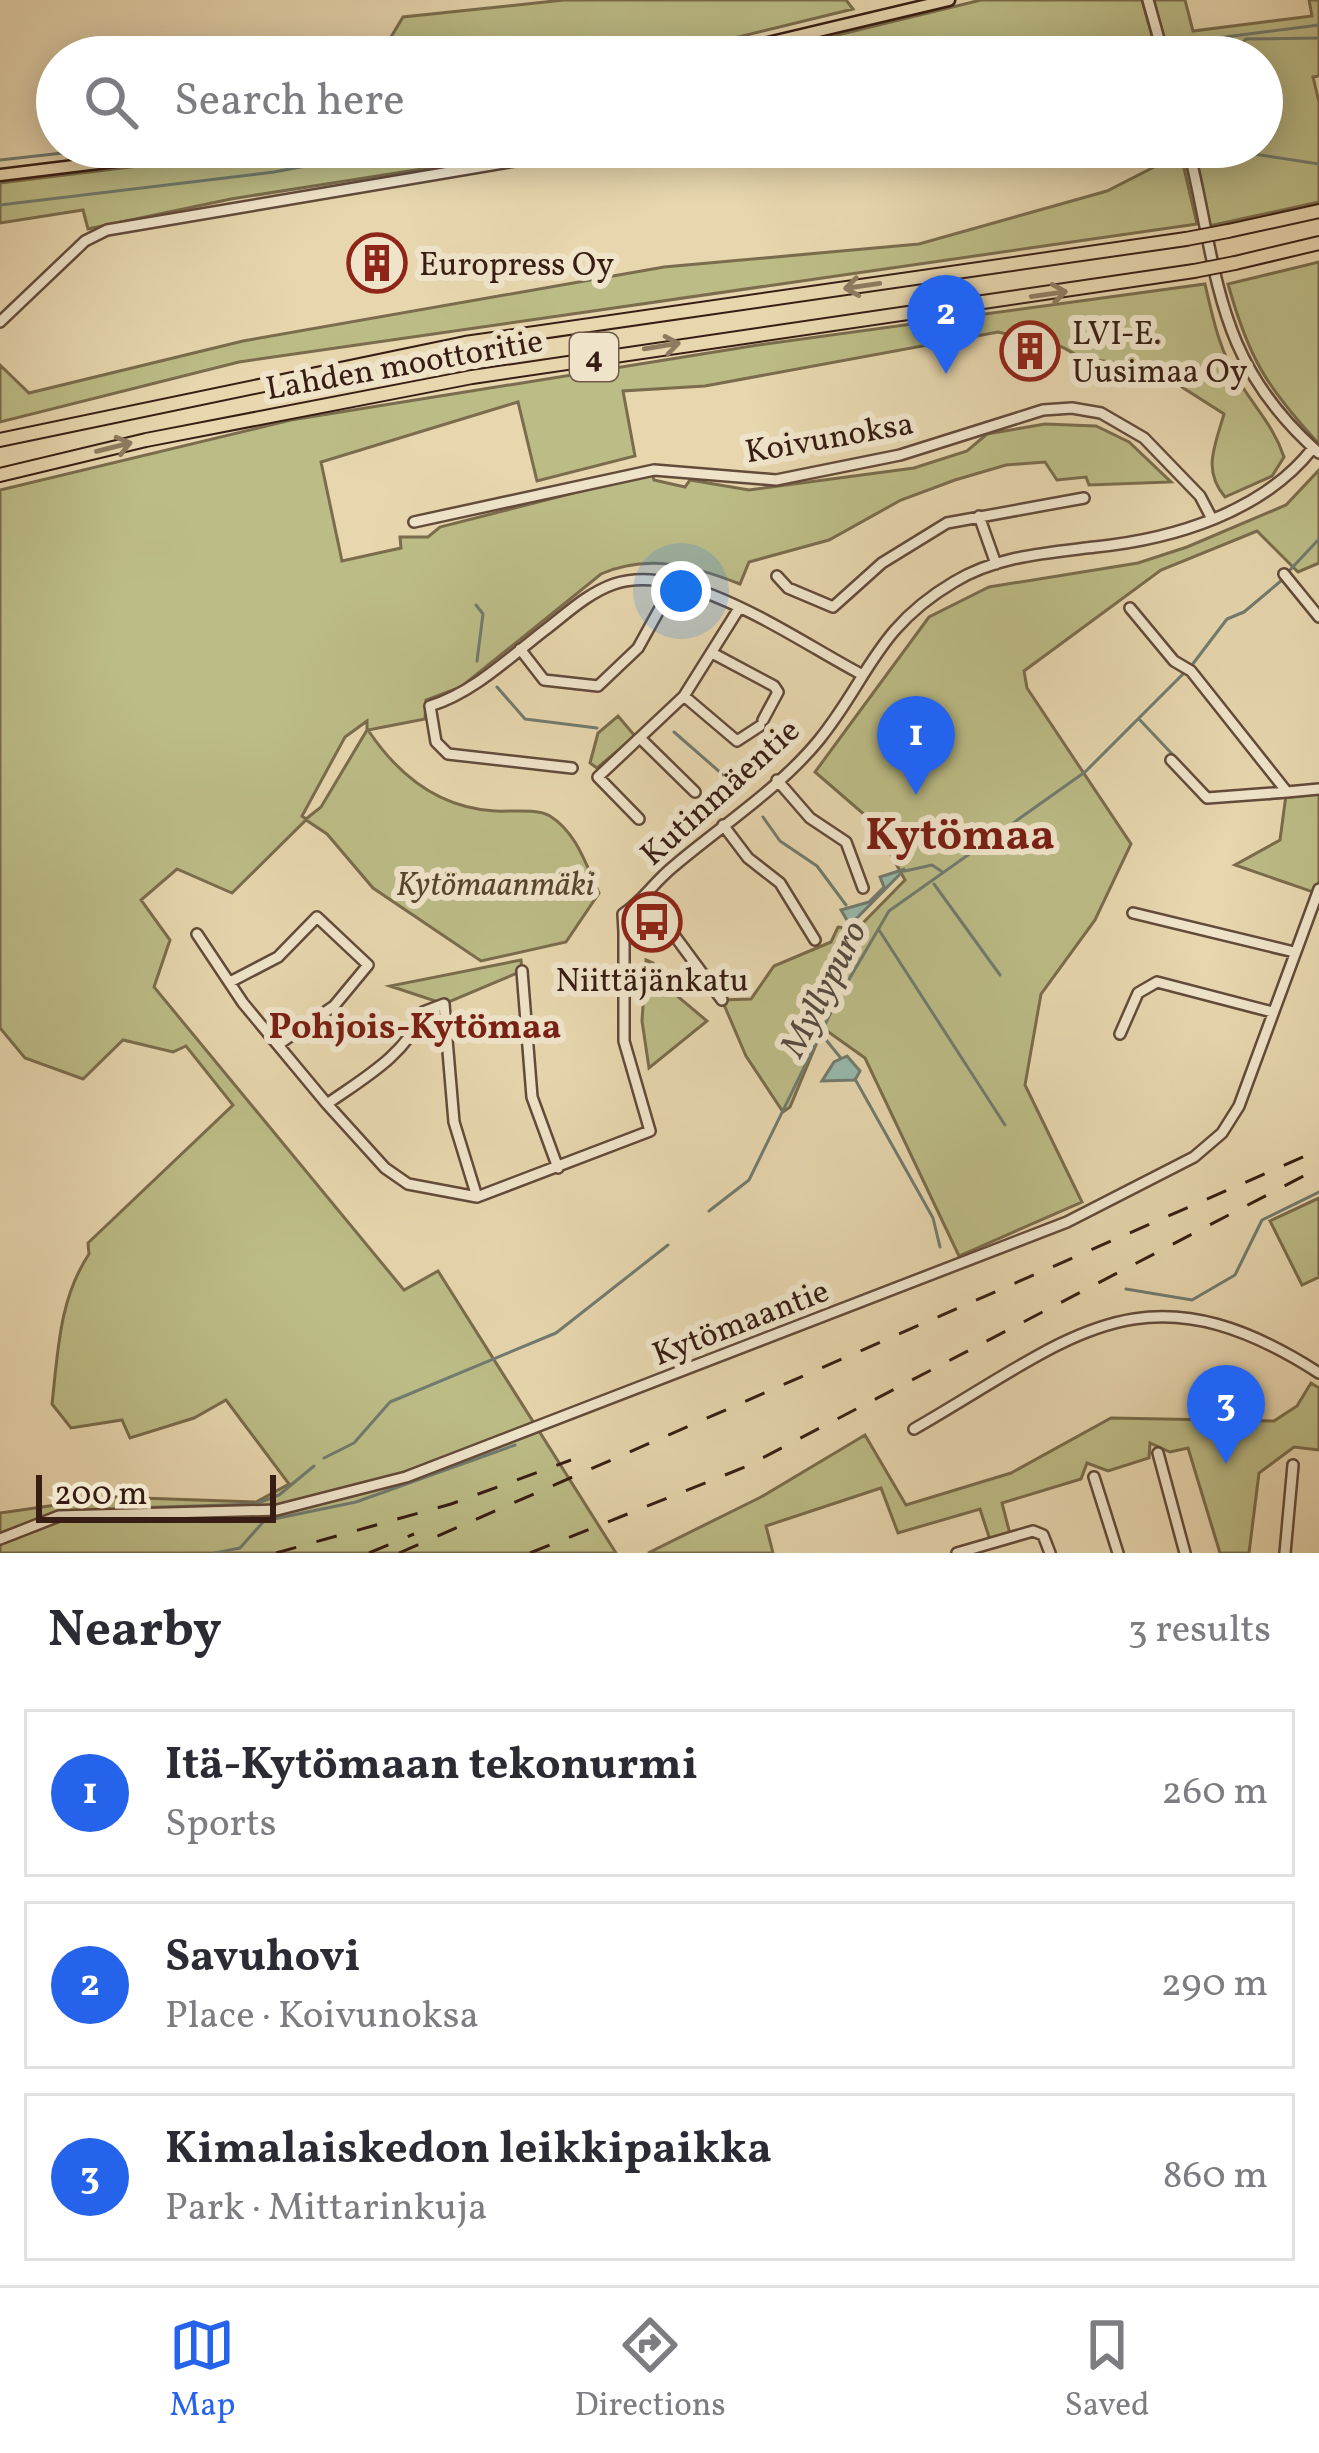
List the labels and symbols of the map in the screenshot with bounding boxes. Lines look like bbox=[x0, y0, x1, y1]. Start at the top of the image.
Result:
building icon: Europress Oy bbox=[346, 232, 408, 294]
place label: Europress Oy bbox=[419, 244, 614, 290]
one-way arrow bbox=[843, 275, 882, 298]
pin: 2 bbox=[907, 275, 985, 374]
one-way arrow bbox=[1029, 282, 1068, 305]
place label: LVI-E. Uusimaa Oy bbox=[1072, 313, 1248, 397]
street label: Lahden moottoritie bbox=[263, 320, 547, 414]
building icon: LVI-E. Uusimaa Oy bbox=[999, 320, 1061, 382]
road number: 4 bbox=[570, 333, 618, 381]
one-way arrow bbox=[642, 334, 681, 357]
street label: Koivunoksa bbox=[742, 403, 917, 477]
one-way arrow bbox=[94, 435, 132, 458]
your location bbox=[651, 561, 711, 621]
pin: 1 bbox=[877, 696, 955, 795]
street label: Kutinmäentie bbox=[632, 710, 812, 878]
district label: Kytömaa bbox=[865, 806, 1055, 869]
park label: Kytömaanmäki bbox=[396, 864, 595, 910]
bus stop icon: Niittäjänkatu bbox=[621, 891, 683, 953]
water label: Myllypuro bbox=[770, 913, 881, 1067]
place label: Niittäjänkatu bbox=[555, 960, 749, 1006]
district label: Pohjois-Kytömaa bbox=[269, 1004, 561, 1054]
street label: Kytömaantie bbox=[647, 1270, 836, 1379]
pin: 3 bbox=[1187, 1365, 1265, 1464]
scale bar bbox=[36, 1469, 276, 1522]

